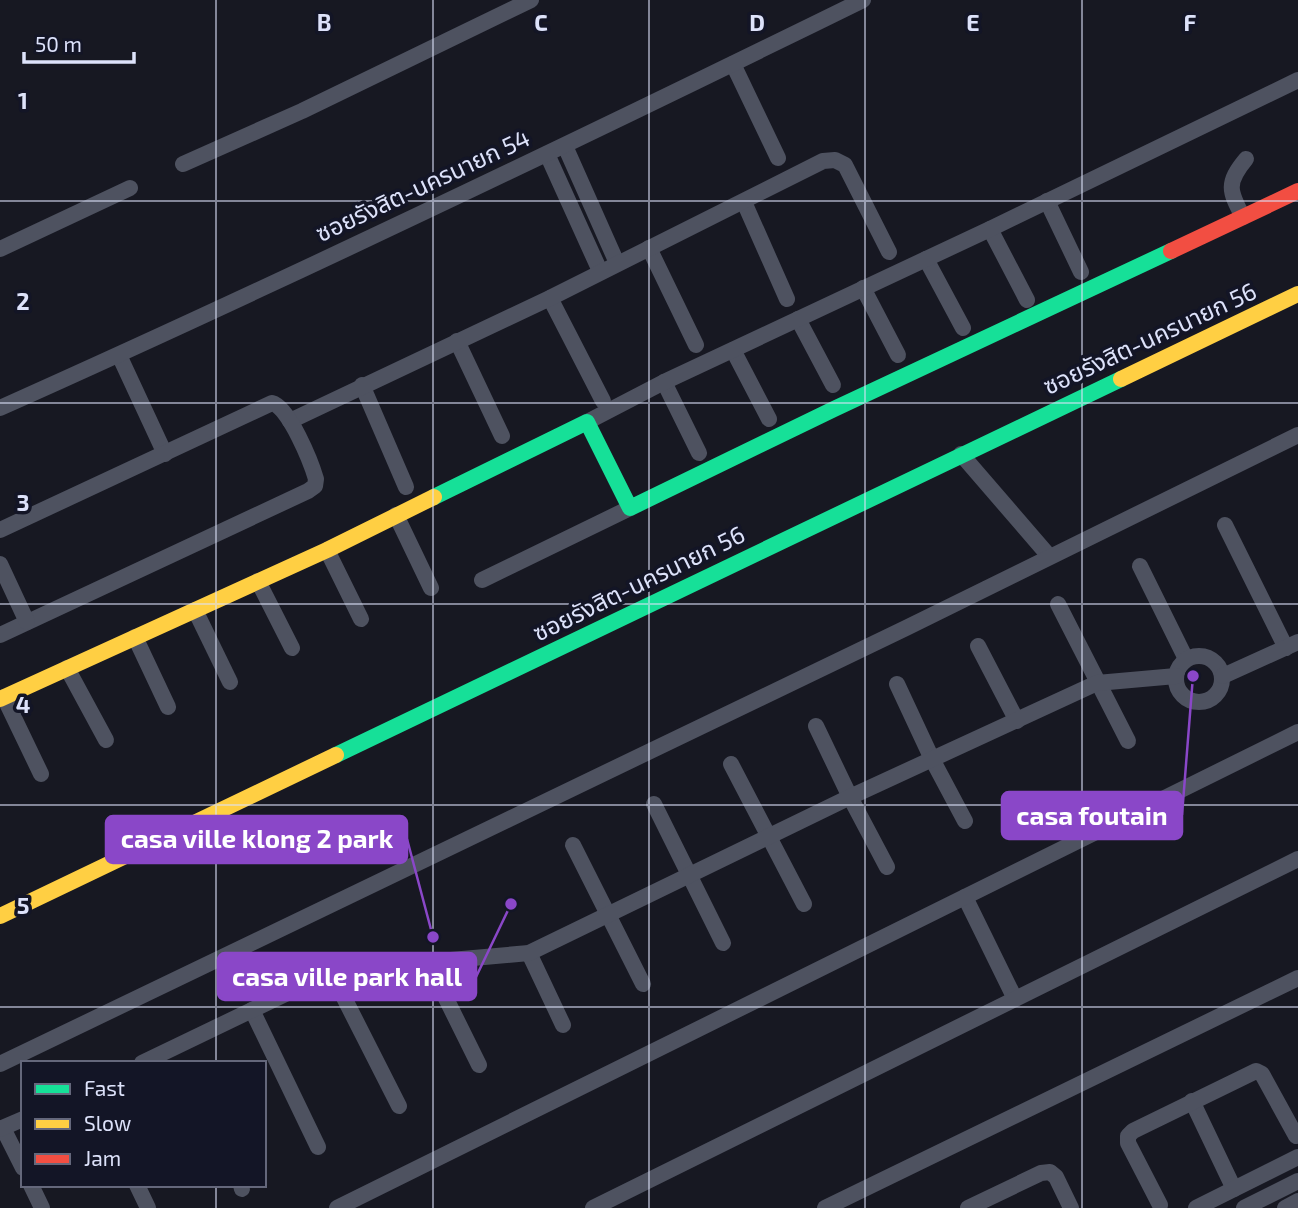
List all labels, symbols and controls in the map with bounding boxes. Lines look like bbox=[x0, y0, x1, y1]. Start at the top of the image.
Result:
text: B bbox=[317, 8, 331, 36]
text: C bbox=[534, 8, 548, 36]
text: D bbox=[749, 8, 765, 36]
text: E bbox=[966, 8, 980, 36]
text: F bbox=[1184, 8, 1197, 36]
scale bar bbox=[24, 21, 135, 65]
text: 50 m bbox=[35, 31, 82, 56]
text: 1 bbox=[18, 86, 28, 114]
street label: ซอยรังสิต-นครนายก 54 bbox=[311, 122, 534, 247]
street label: ซอยรังสิต-นครนายก 56 bbox=[1038, 275, 1261, 400]
text: 2 bbox=[16, 287, 30, 315]
text: 3 bbox=[16, 488, 30, 516]
street label: ซอยรังสิต-นครนายก 56 bbox=[528, 519, 749, 647]
text: 4 bbox=[16, 690, 30, 718]
callout: casa foutain bbox=[1002, 792, 1182, 839]
text: casa foutain bbox=[1016, 799, 1168, 830]
callout: casa ville klong 2 park bbox=[106, 816, 407, 863]
text: casa ville klong 2 park bbox=[121, 822, 394, 853]
text: 5 bbox=[17, 891, 29, 919]
callout: casa ville park hall bbox=[218, 953, 476, 1000]
text: casa ville park hall bbox=[232, 960, 462, 991]
legend bbox=[21, 1061, 266, 1187]
text: Fast bbox=[84, 1075, 125, 1100]
text: Slow bbox=[84, 1110, 131, 1135]
text: Jam bbox=[84, 1145, 121, 1170]

